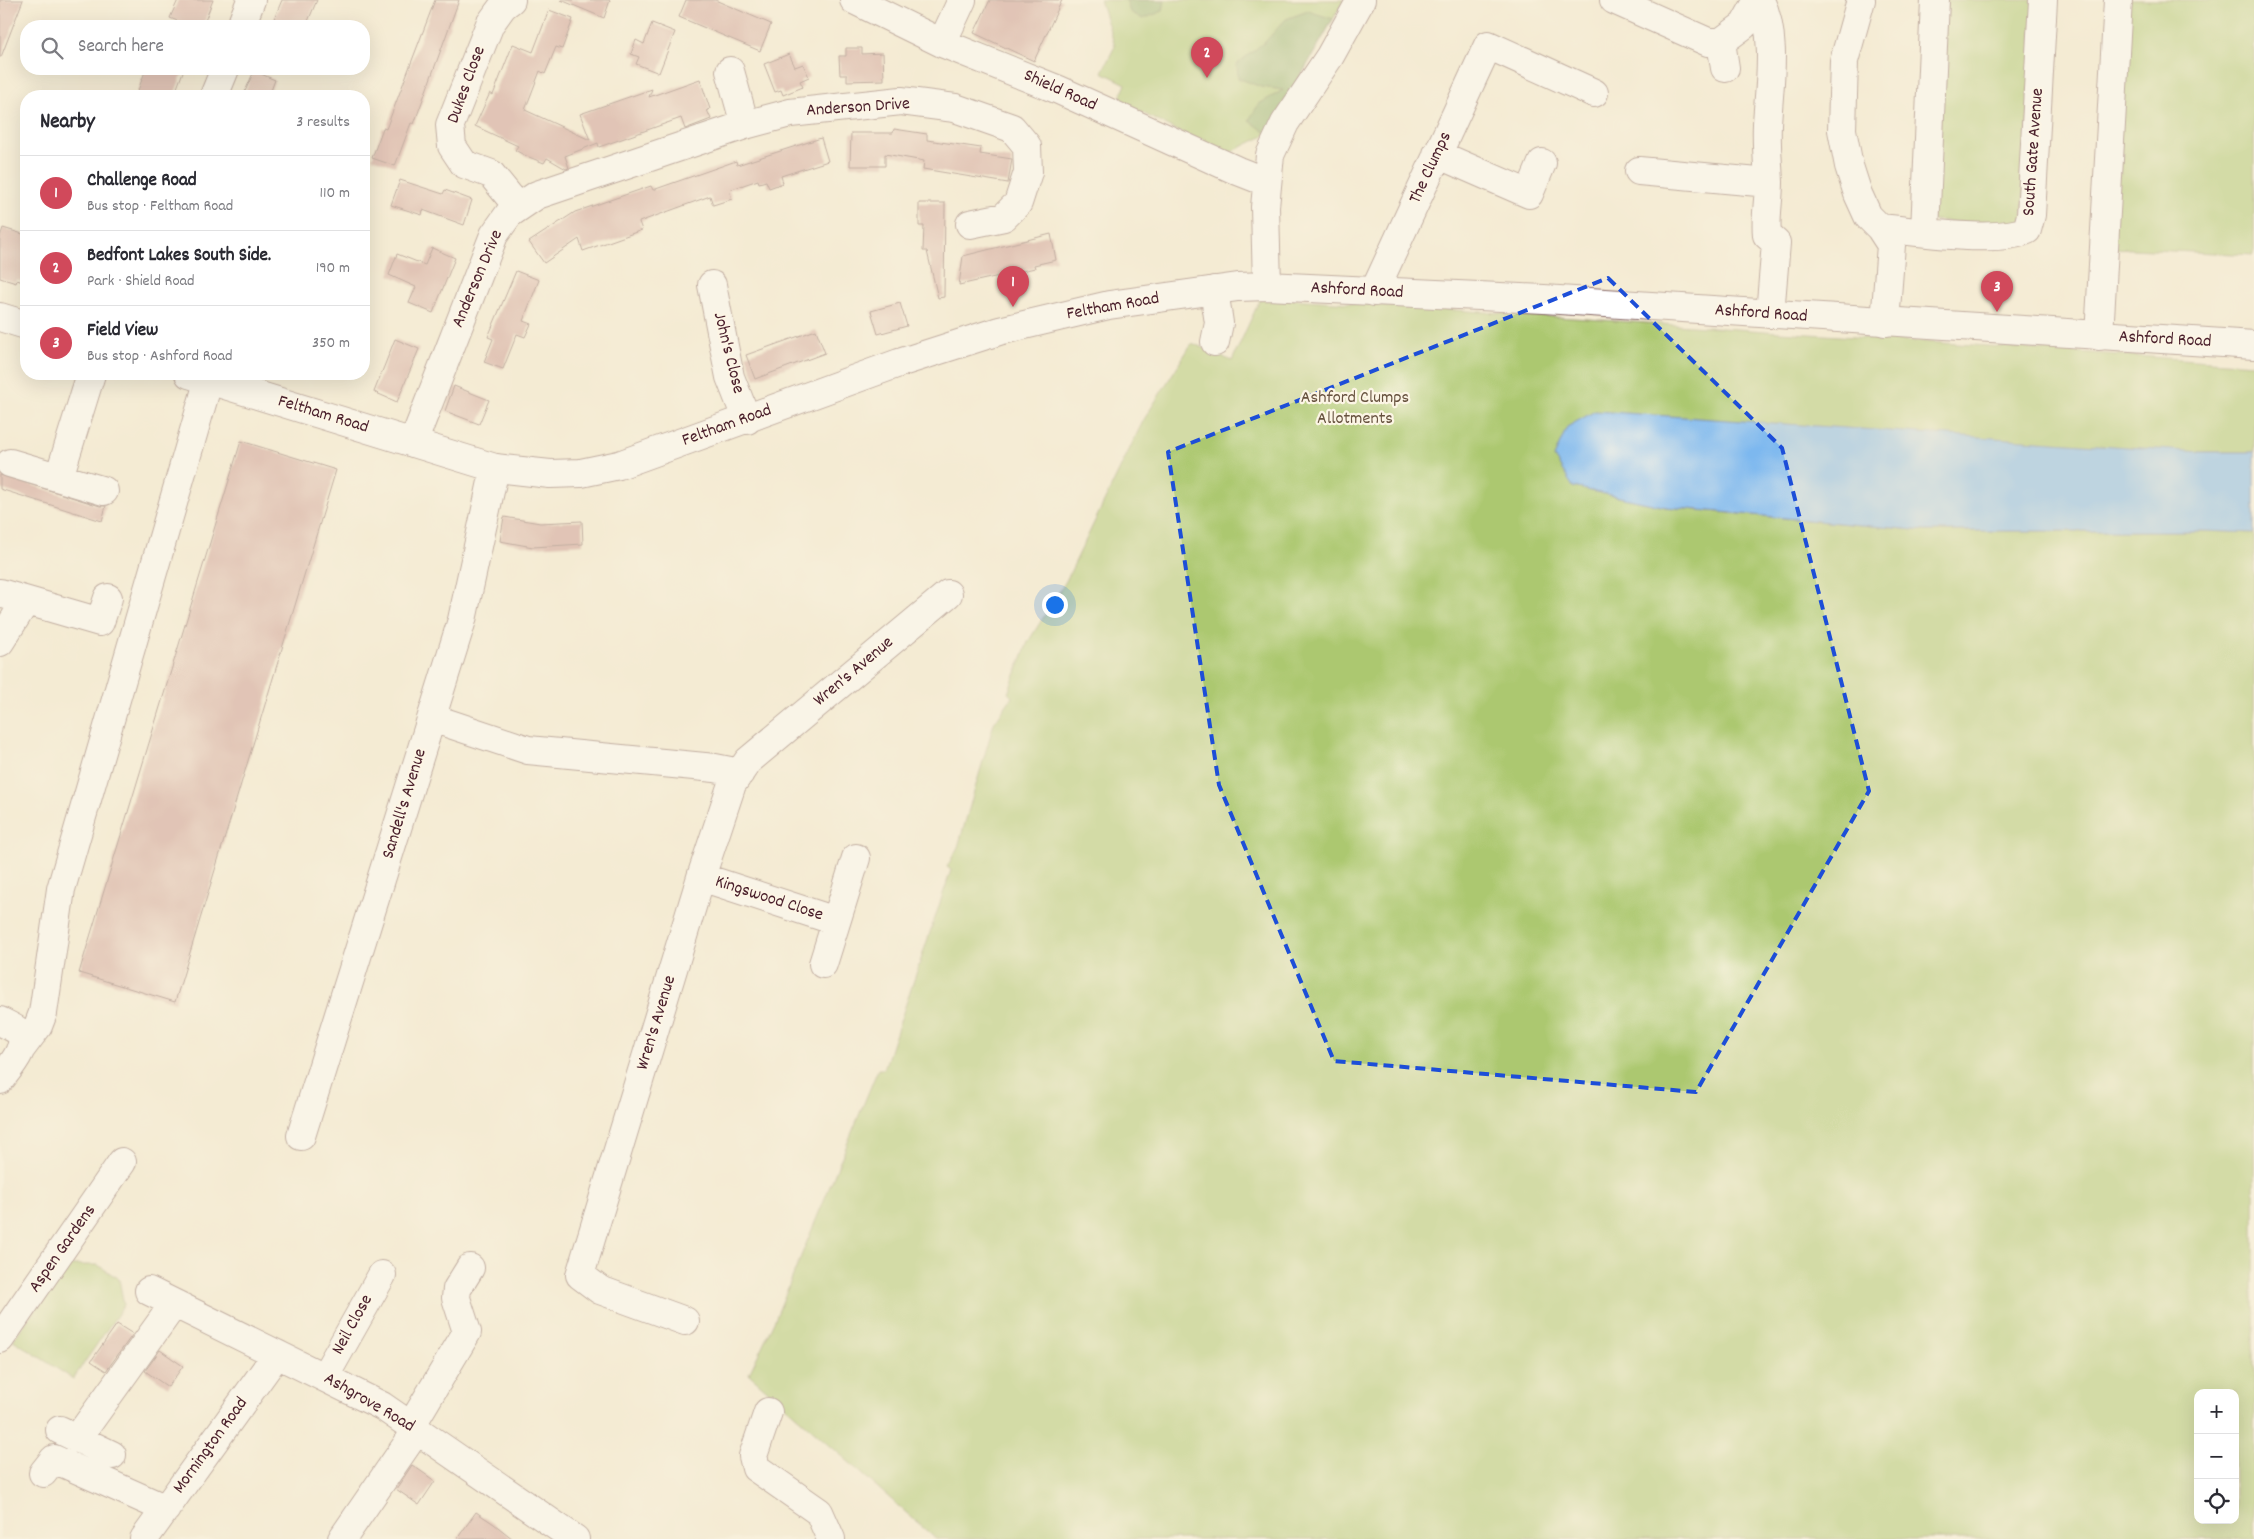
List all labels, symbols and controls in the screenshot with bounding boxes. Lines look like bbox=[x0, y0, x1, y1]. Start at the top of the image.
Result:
search box bbox=[20, 20, 370, 75]
icon: search bbox=[38, 34, 66, 62]
text: Search here bbox=[78, 34, 164, 61]
pin: 2 bbox=[1191, 37, 1223, 78]
street label: Dukes Close bbox=[441, 43, 493, 127]
street label: Shield Road bbox=[1019, 64, 1101, 118]
street label: South Gate Avenue bbox=[2017, 87, 2051, 217]
street label: Anderson Drive bbox=[805, 92, 911, 124]
text: Nearby bbox=[40, 108, 95, 138]
text: 3 results bbox=[296, 111, 350, 134]
street label: The Clumps bbox=[1403, 128, 1459, 208]
text: Challenge Road bbox=[87, 168, 197, 195]
text: 1 bbox=[54, 182, 58, 205]
text: 110 m bbox=[320, 182, 350, 205]
text: Bus stop · Feltham Road bbox=[87, 195, 233, 218]
street label: Anderson Drive bbox=[446, 226, 510, 332]
text: Bedfont Lakes South Side. bbox=[87, 243, 271, 270]
text: 2 bbox=[53, 257, 60, 280]
text: 190 m bbox=[316, 257, 350, 280]
pin: 1 bbox=[997, 266, 1029, 307]
text: Park · Shield Road bbox=[87, 270, 195, 293]
pin: 3 bbox=[1981, 271, 2013, 312]
street label: Ashford Road bbox=[1310, 276, 1404, 306]
street label: Feltham Road bbox=[1065, 287, 1161, 327]
street label: Ashford Road bbox=[1714, 298, 1808, 330]
street label: John's Close bbox=[706, 310, 750, 396]
text: Field View bbox=[87, 318, 158, 345]
street label: Ashford Road bbox=[2118, 325, 2212, 355]
text: 3 bbox=[52, 332, 60, 355]
text: 350 m bbox=[312, 332, 350, 355]
text: Bus stop · Ashford Road bbox=[87, 345, 233, 368]
park label: Ashford Clumps Allotments bbox=[1301, 386, 1409, 432]
street label: Feltham Road bbox=[275, 389, 371, 441]
street label: Feltham Road bbox=[679, 398, 775, 454]
your location bbox=[1042, 592, 1068, 618]
street label: Wren's Avenue bbox=[809, 631, 900, 713]
street label: Sandell's Avenue bbox=[376, 746, 434, 862]
street label: Kingswood Close bbox=[712, 870, 826, 928]
street label: Wren's Avenue bbox=[631, 973, 683, 1073]
street label: Aspen Gardens bbox=[23, 1200, 103, 1298]
street label: Neil Close bbox=[326, 1290, 380, 1360]
street label: Ashgrove Road bbox=[319, 1367, 419, 1439]
map controls bbox=[2194, 1389, 2239, 1524]
button: + bbox=[2194, 1389, 2239, 1434]
street label: Mornington Road bbox=[167, 1393, 255, 1499]
button: − bbox=[2194, 1434, 2239, 1479]
button: locate bbox=[2194, 1479, 2239, 1524]

